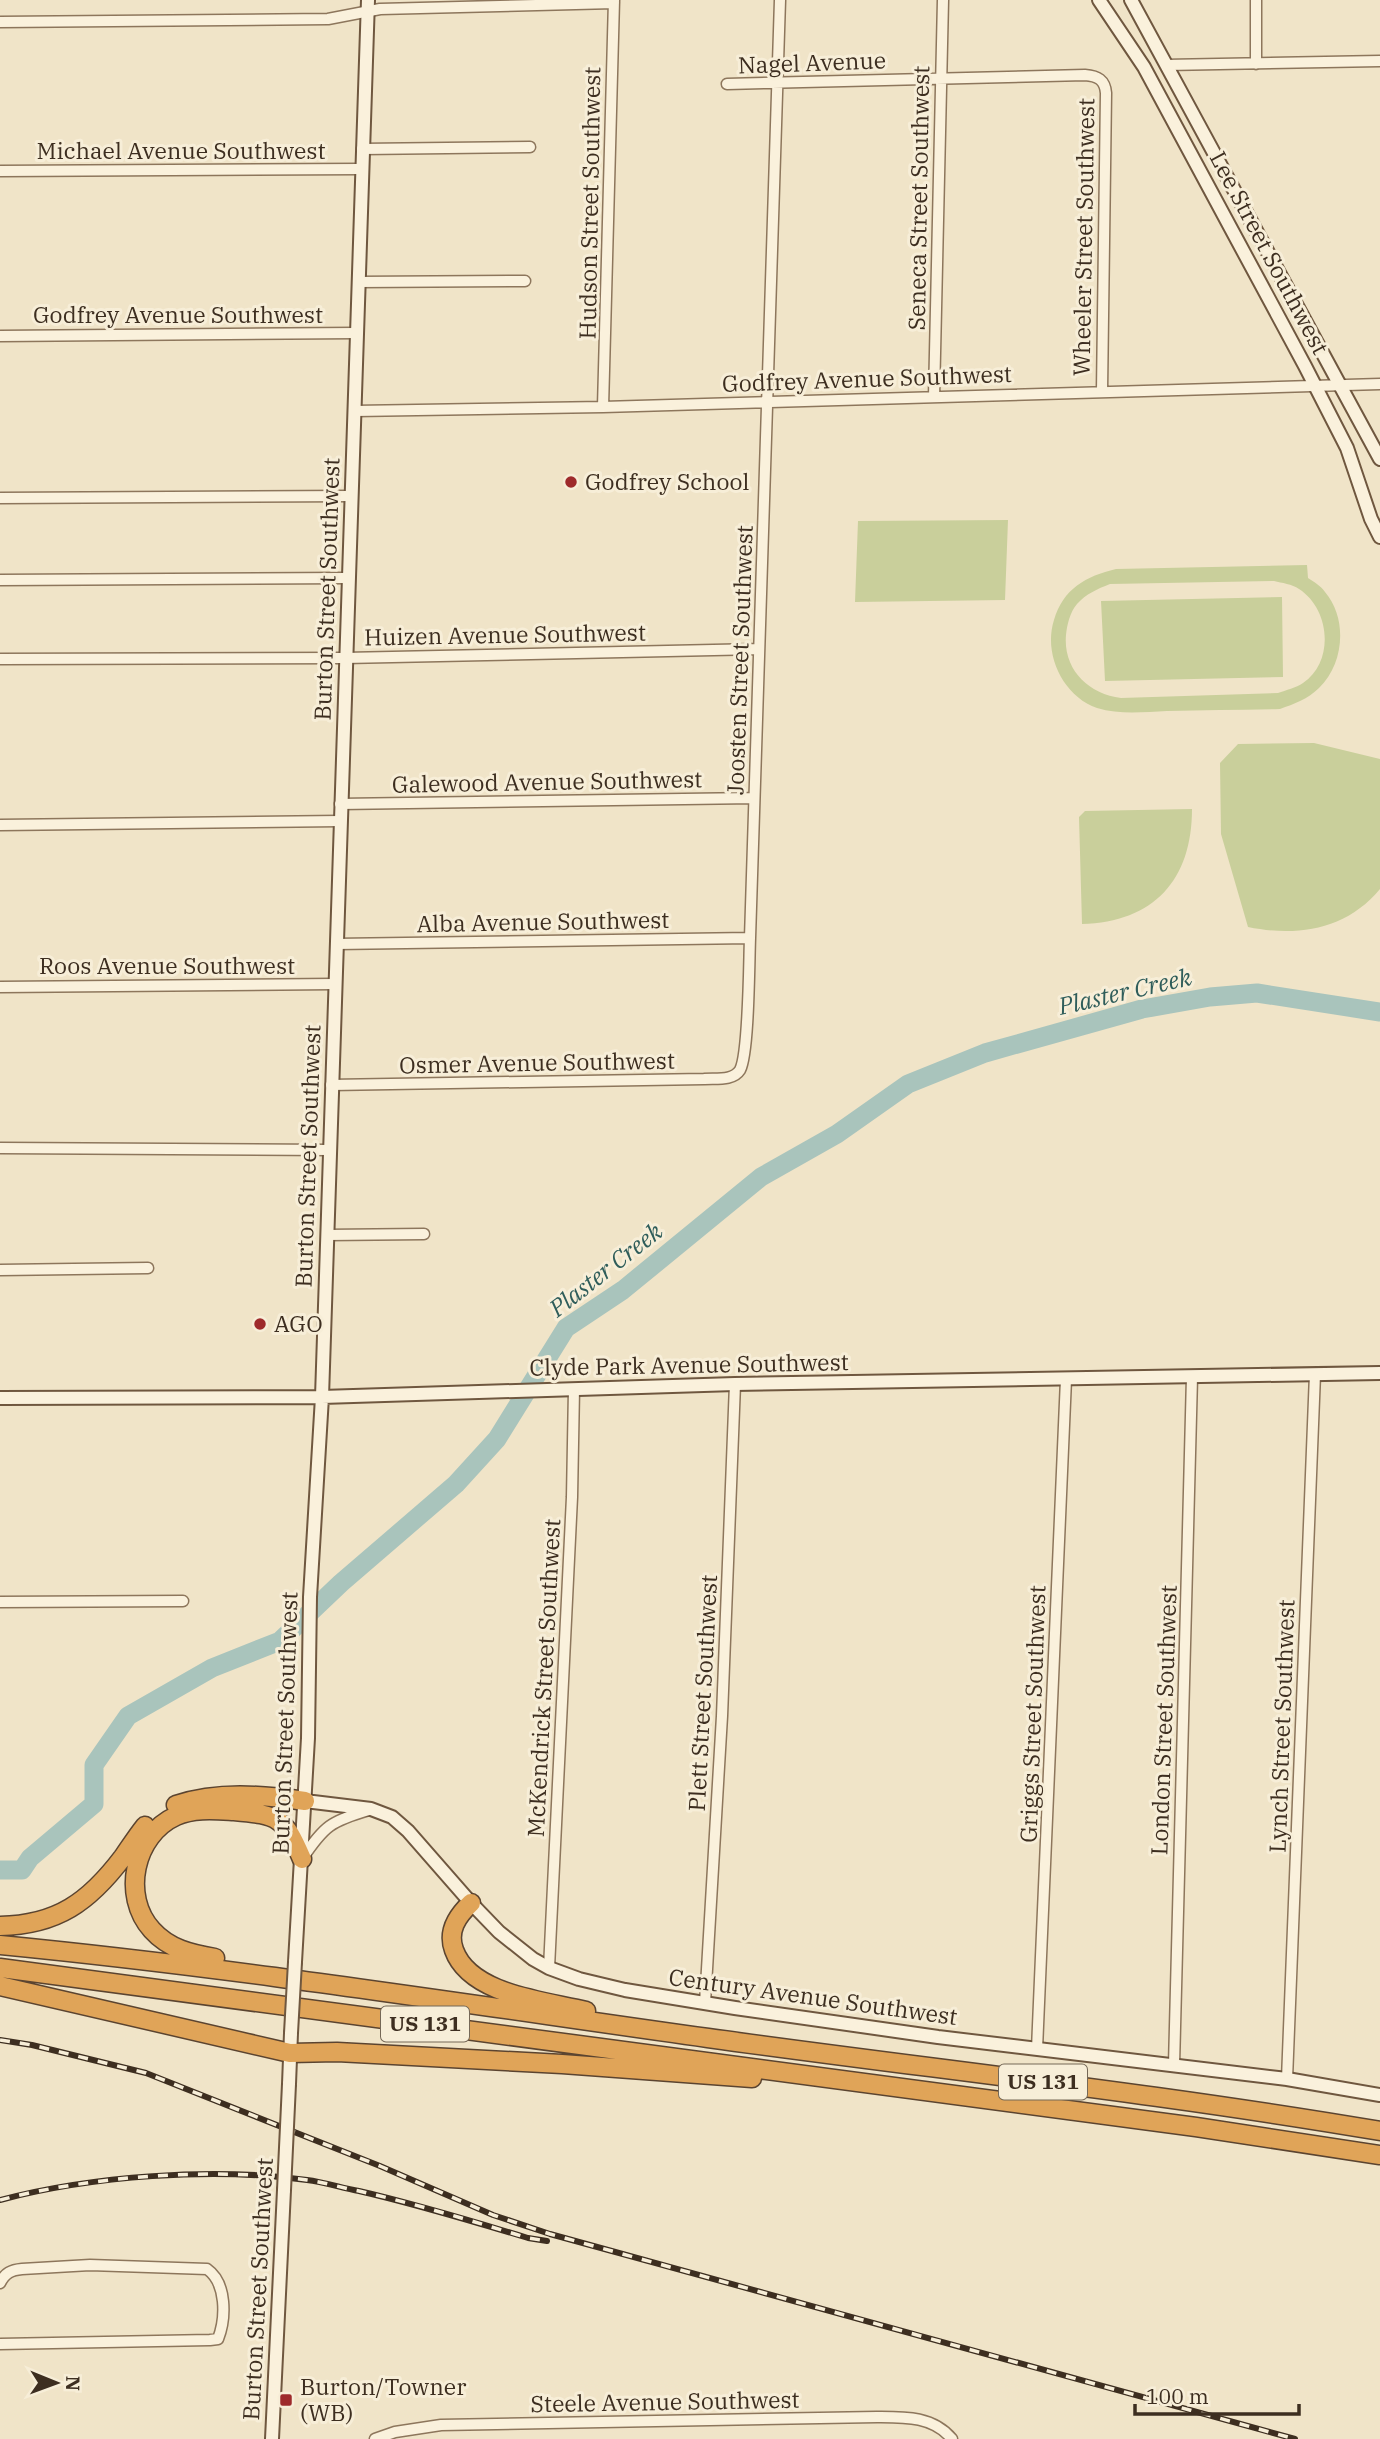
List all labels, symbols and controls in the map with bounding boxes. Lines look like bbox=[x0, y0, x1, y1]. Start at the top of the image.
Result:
street label: Nagel Avenue bbox=[737, 44, 886, 80]
street label: Seneca Street Southwest bbox=[901, 65, 935, 331]
street label: Hudson Street Southwest bbox=[572, 66, 606, 340]
street label: Wheeler Street Southwest bbox=[1066, 98, 1100, 376]
street label: Michael Avenue Southwest bbox=[36, 135, 326, 165]
street label: Lee Street Southwest bbox=[1204, 146, 1336, 359]
street label: Godfrey Avenue Southwest bbox=[33, 299, 323, 329]
street label: Godfrey Avenue Southwest bbox=[722, 358, 1012, 398]
street label: Burton Street Southwest bbox=[306, 457, 346, 721]
place label: Godfrey School bbox=[585, 466, 750, 496]
marker: Godfrey School bbox=[563, 474, 579, 490]
street label: Joosten Street Southwest bbox=[719, 524, 759, 795]
street label: Huizen Avenue Southwest bbox=[364, 617, 646, 651]
street label: Galewood Avenue Southwest bbox=[392, 763, 702, 799]
street label: Alba Avenue Southwest bbox=[416, 904, 670, 938]
street label: Roos Avenue Southwest bbox=[39, 950, 295, 980]
water label: Plaster Creek bbox=[1054, 960, 1195, 1022]
street label: Burton Street Southwest bbox=[287, 1024, 327, 1288]
street label: Osmer Avenue Southwest bbox=[399, 1045, 675, 1079]
water label: Plaster Creek bbox=[541, 1215, 669, 1324]
place label: AGO bbox=[274, 1308, 323, 1338]
marker: AGO bbox=[252, 1316, 268, 1332]
street label: Clyde Park Avenue Southwest bbox=[529, 1346, 849, 1382]
street label: McKendrick Street Southwest bbox=[520, 1518, 566, 1838]
street label: Plett Street Southwest bbox=[681, 1574, 723, 1812]
street label: London Street Southwest bbox=[1143, 1584, 1183, 1856]
street label: Griggs Street Southwest bbox=[1013, 1585, 1051, 1843]
street label: Burton Street Southwest bbox=[264, 1591, 304, 1855]
street label: Lynch Street Southwest bbox=[1262, 1599, 1300, 1853]
street label: Century Avenue Southwest bbox=[667, 1961, 959, 2031]
road number: US 131 bbox=[381, 2007, 469, 2042]
road number: US 131 bbox=[999, 2064, 1087, 2100]
street label: Burton Street Southwest bbox=[235, 2157, 279, 2421]
north arrow bbox=[21, 2348, 91, 2418]
place label: Burton/Towner (WB) bbox=[300, 2371, 466, 2427]
scale bar bbox=[1135, 2372, 1300, 2416]
text: N bbox=[61, 2376, 85, 2391]
text: 100 m bbox=[1146, 2382, 1209, 2410]
street label: Steele Avenue Southwest bbox=[530, 2384, 800, 2418]
marker: Burton/Towner (WB) bbox=[278, 2392, 294, 2408]

